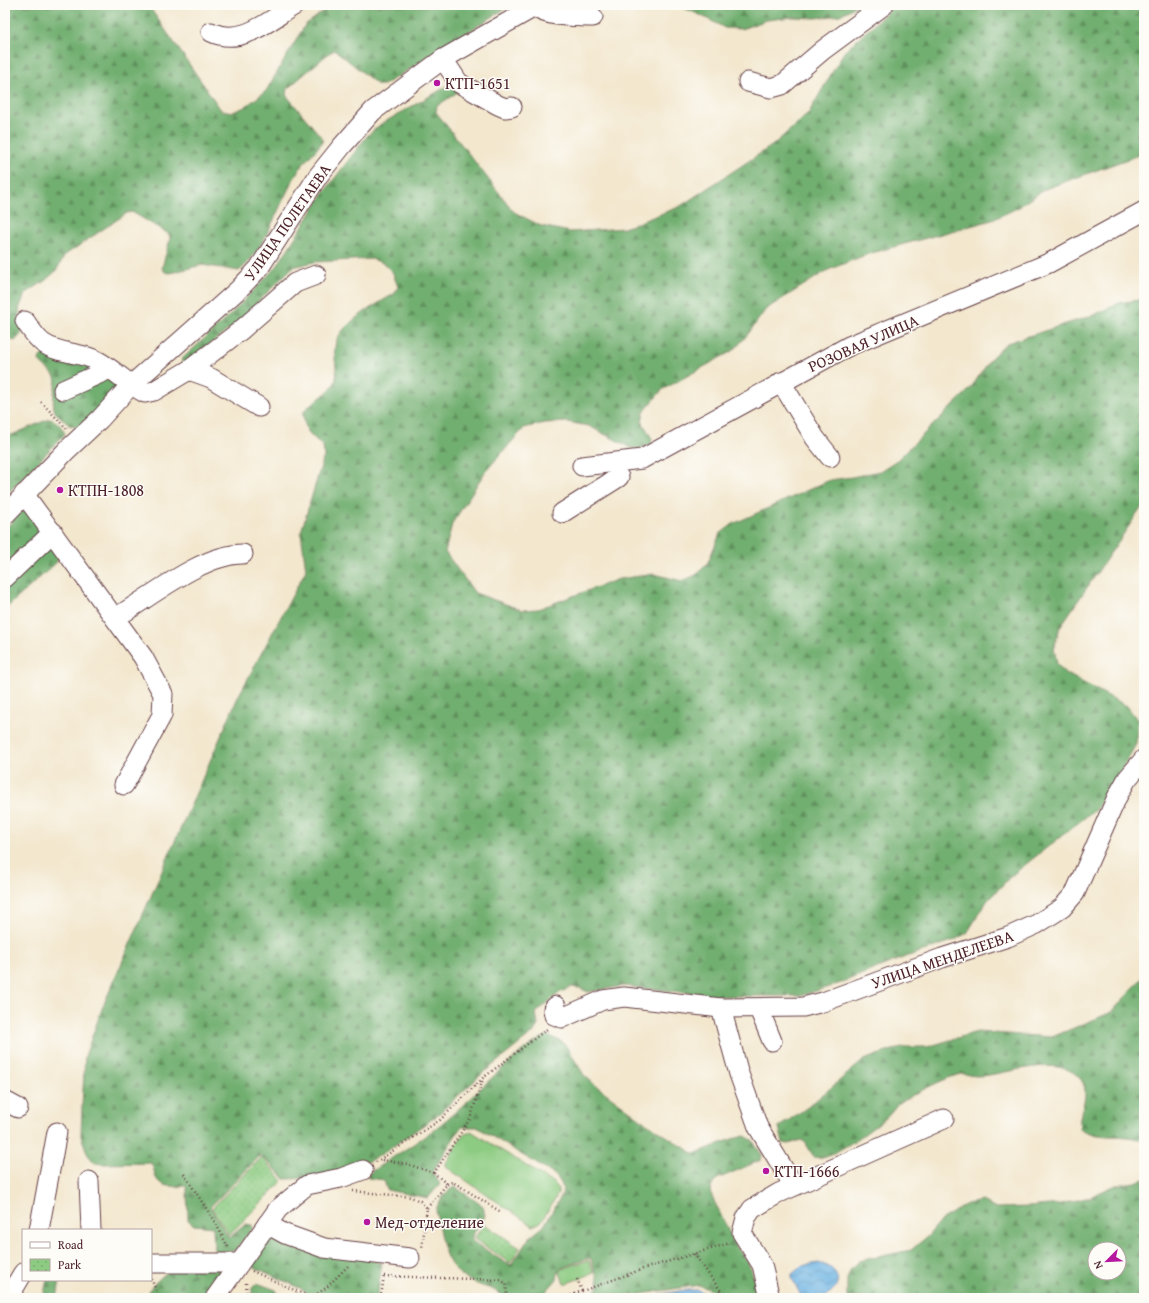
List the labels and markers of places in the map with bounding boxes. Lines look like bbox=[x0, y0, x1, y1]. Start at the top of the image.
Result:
place label: КТП-1651 bbox=[445, 71, 510, 95]
marker: КТП-1651 bbox=[432, 78, 442, 88]
place label: КТПН-1808 bbox=[68, 478, 144, 502]
marker: КТПН-1808 bbox=[55, 485, 65, 495]
place label: КТП-1666 bbox=[774, 1159, 840, 1183]
marker: КТП-1666 bbox=[761, 1166, 771, 1176]
place label: Мед-отделение bbox=[375, 1210, 484, 1234]
marker: Мед-отделение bbox=[362, 1217, 372, 1227]

